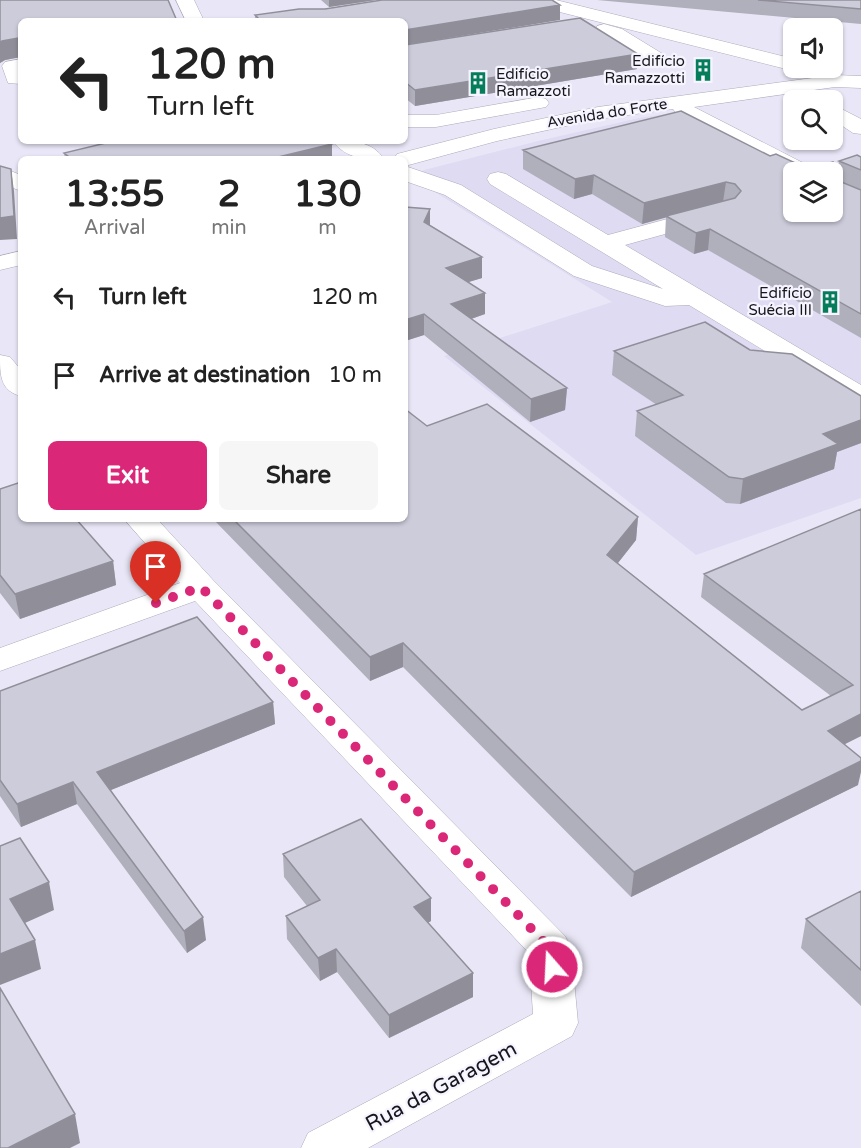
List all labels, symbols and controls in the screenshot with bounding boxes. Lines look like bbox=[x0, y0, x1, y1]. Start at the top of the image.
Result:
map controls bbox=[783, 18, 843, 222]
button: sound bbox=[783, 18, 843, 78]
text: 120 m bbox=[147, 39, 276, 90]
icon: left bbox=[48, 42, 126, 120]
place label: Edifício Ramazzotti bbox=[604, 52, 685, 87]
building icon: Edifício Ramazzotti bbox=[690, 57, 716, 83]
place label: Edifício Ramazzoti bbox=[496, 65, 571, 100]
building icon: Edifício Ramazzoti bbox=[465, 70, 491, 96]
text: Turn left bbox=[147, 90, 254, 123]
button: search bbox=[783, 90, 843, 150]
street label: Avenida do Forte bbox=[546, 95, 668, 131]
button: layers bbox=[783, 162, 843, 222]
text: 13:55 bbox=[65, 173, 165, 216]
text: 2 bbox=[218, 173, 240, 216]
text: 130 bbox=[293, 173, 361, 216]
text: Arrival bbox=[84, 216, 146, 240]
text: min bbox=[211, 216, 247, 240]
text: m bbox=[318, 216, 337, 240]
icon: left bbox=[48, 281, 81, 314]
text: Turn left bbox=[99, 284, 187, 310]
text: 120 m bbox=[311, 284, 378, 310]
place label: Edifício Suécia III bbox=[748, 284, 812, 319]
building icon: Edifício Suécia III bbox=[817, 289, 843, 315]
icon: arrive bbox=[48, 359, 81, 392]
text: Arrive at destination bbox=[99, 362, 310, 388]
text: 10 m bbox=[328, 362, 382, 388]
button: Exit bbox=[48, 441, 207, 510]
button: Share bbox=[219, 441, 378, 510]
pin bbox=[130, 541, 181, 603]
icon: arrive bbox=[139, 550, 172, 583]
position arrow bbox=[520, 935, 584, 999]
street label: Rua da Garagem bbox=[361, 1036, 521, 1137]

